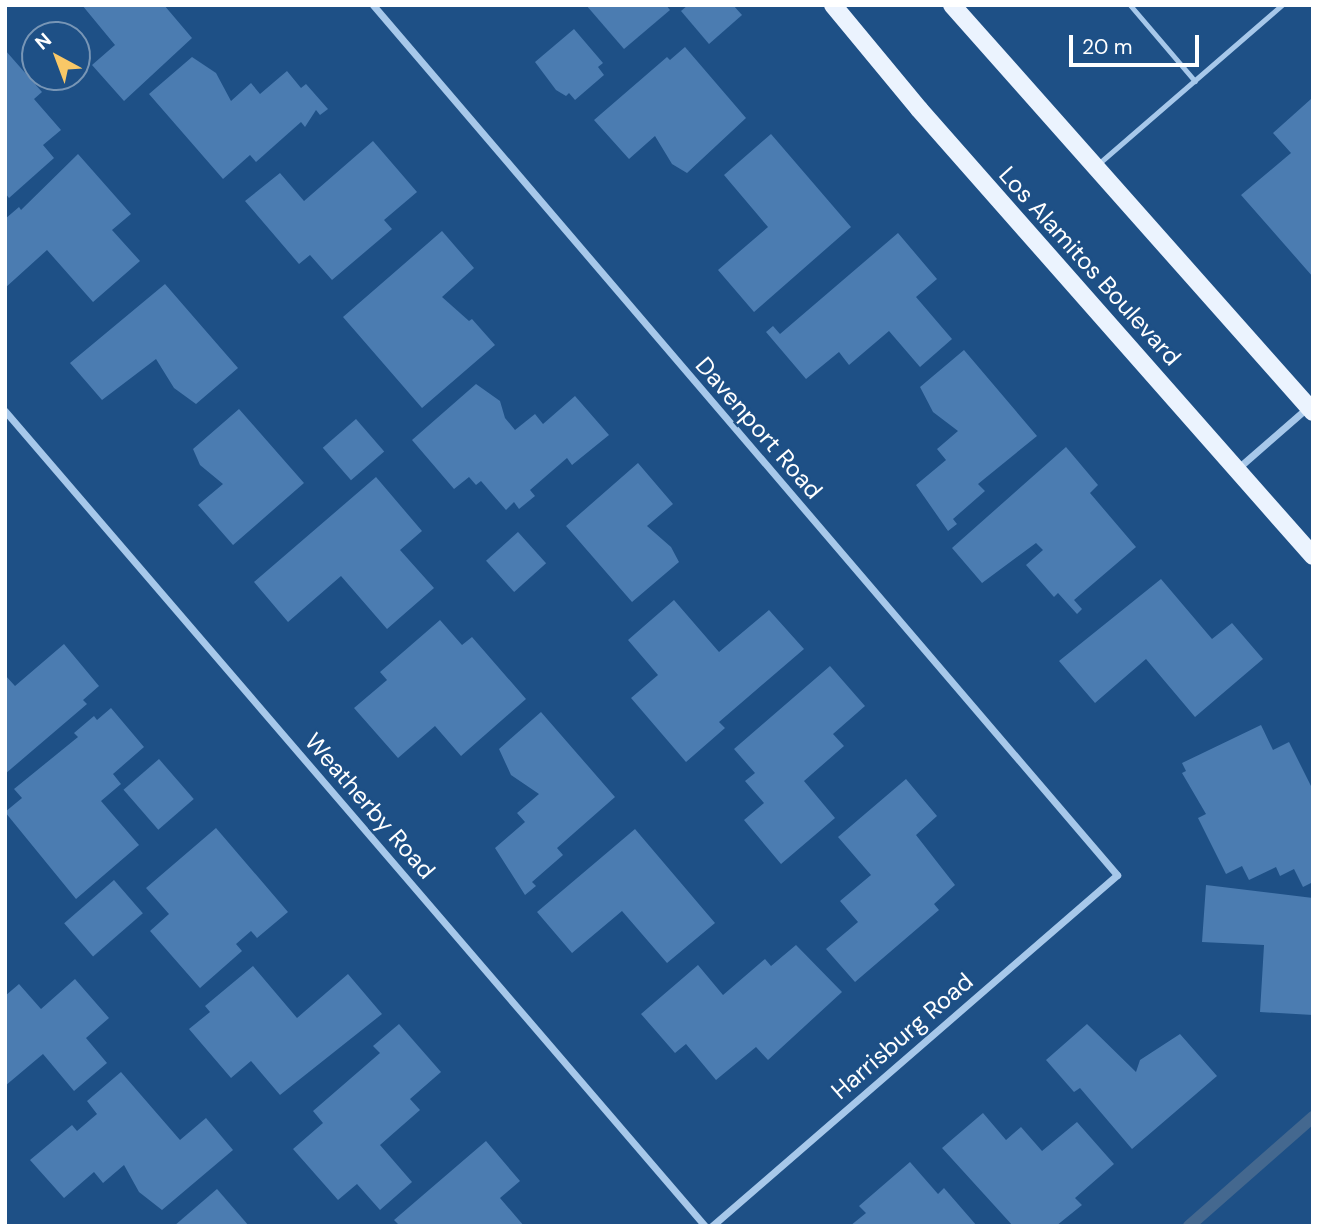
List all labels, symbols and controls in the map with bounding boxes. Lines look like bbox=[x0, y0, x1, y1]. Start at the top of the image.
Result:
north arrow bbox=[21, 21, 91, 91]
scale bar bbox=[1073, 21, 1202, 65]
text: N bbox=[30, 27, 57, 55]
text: 20 m bbox=[1082, 33, 1133, 61]
street label: Los Alamitos Boulevard bbox=[993, 161, 1187, 371]
street label: Davenport Road bbox=[690, 351, 828, 505]
street label: Weatherby Road bbox=[299, 727, 441, 885]
street label: Harrisburg Road bbox=[825, 967, 979, 1105]

